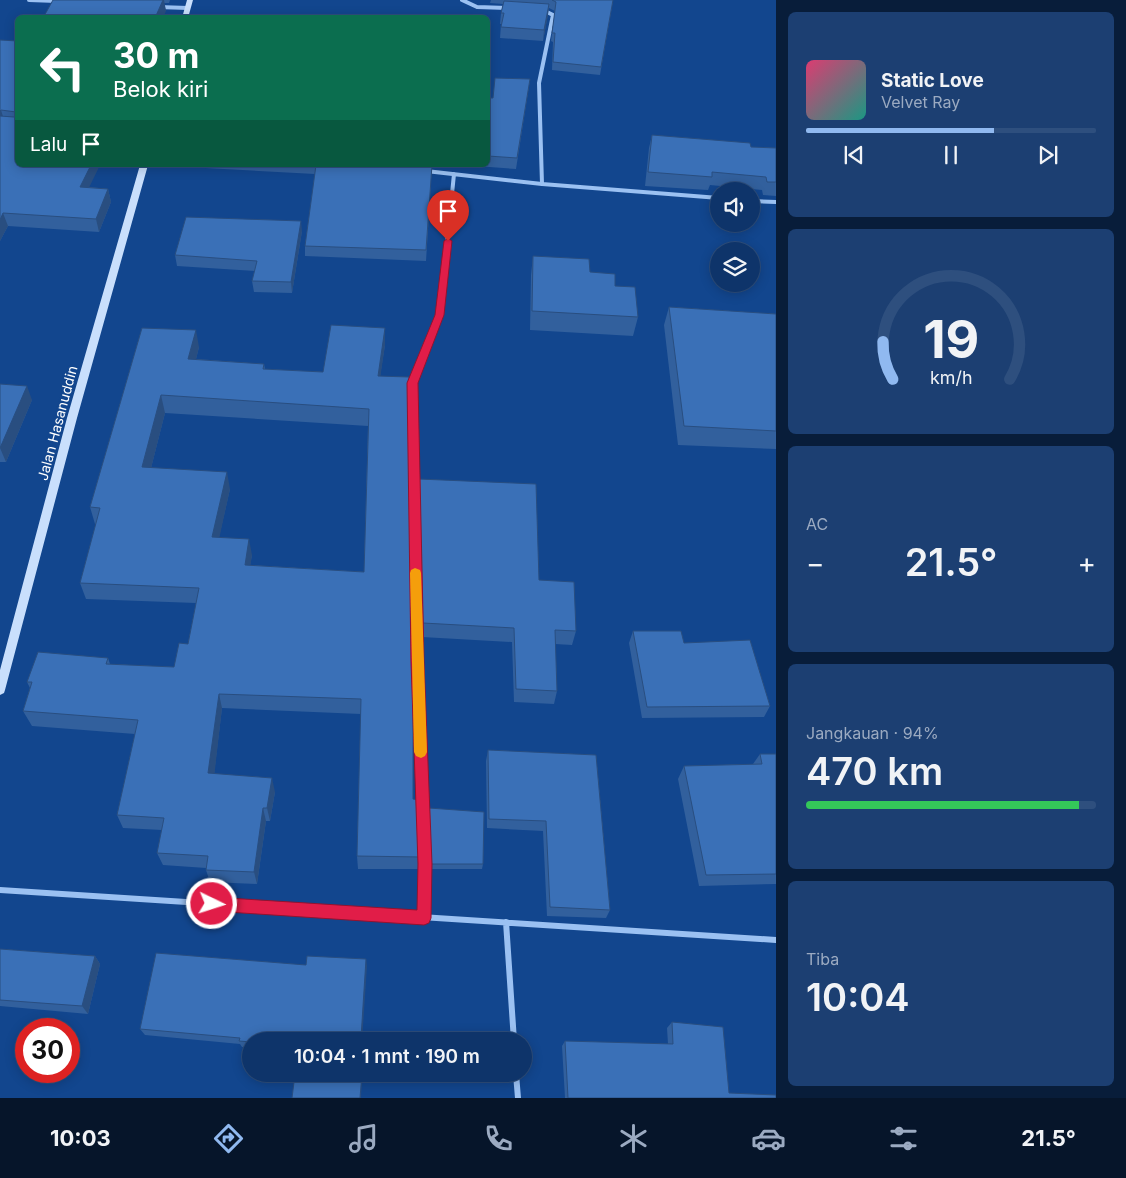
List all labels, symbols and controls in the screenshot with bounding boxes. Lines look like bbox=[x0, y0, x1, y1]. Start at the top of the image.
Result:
text: 30 m bbox=[113, 34, 199, 76]
icon: left bbox=[30, 35, 95, 100]
text: Static Love bbox=[881, 69, 984, 92]
text: Belok kiri bbox=[113, 76, 208, 102]
text: Velvet Ray bbox=[881, 92, 960, 112]
icon: arrive bbox=[77, 130, 105, 158]
text: Lalu bbox=[30, 133, 67, 156]
icon: previous bbox=[840, 141, 868, 169]
icon: pause bbox=[937, 141, 965, 169]
icon: next bbox=[1034, 141, 1062, 169]
map controls bbox=[710, 182, 760, 292]
button: sound bbox=[710, 182, 760, 232]
pin bbox=[427, 190, 469, 241]
icon: arrive bbox=[434, 197, 462, 225]
button: layers bbox=[710, 242, 760, 292]
text: 19 bbox=[923, 308, 979, 371]
street label: Jalan Hasanuddin bbox=[33, 364, 81, 482]
text: km/h bbox=[930, 367, 972, 388]
text: AC bbox=[806, 514, 828, 534]
text: 21.5° bbox=[905, 539, 997, 585]
text: − bbox=[806, 546, 825, 580]
text: + bbox=[1077, 546, 1096, 580]
text: Jangkauan · 94% bbox=[806, 723, 939, 743]
text: 470 km bbox=[806, 748, 943, 794]
position arrow bbox=[185, 877, 237, 929]
text: Tiba bbox=[806, 949, 839, 969]
text: 10:04 bbox=[806, 974, 910, 1020]
speed limit sign: 30 bbox=[15, 1018, 80, 1083]
text: 10:04 · 1 mnt · 190 m bbox=[294, 1045, 480, 1068]
icon: directions bbox=[211, 1121, 246, 1156]
icon: music bbox=[346, 1121, 381, 1156]
icon: phone bbox=[481, 1121, 516, 1156]
icon: climate bbox=[616, 1121, 651, 1156]
icon: car bbox=[751, 1121, 786, 1156]
icon: filters bbox=[886, 1121, 921, 1156]
text: 10:03 bbox=[50, 1125, 111, 1151]
text: 21.5° bbox=[1021, 1125, 1076, 1151]

